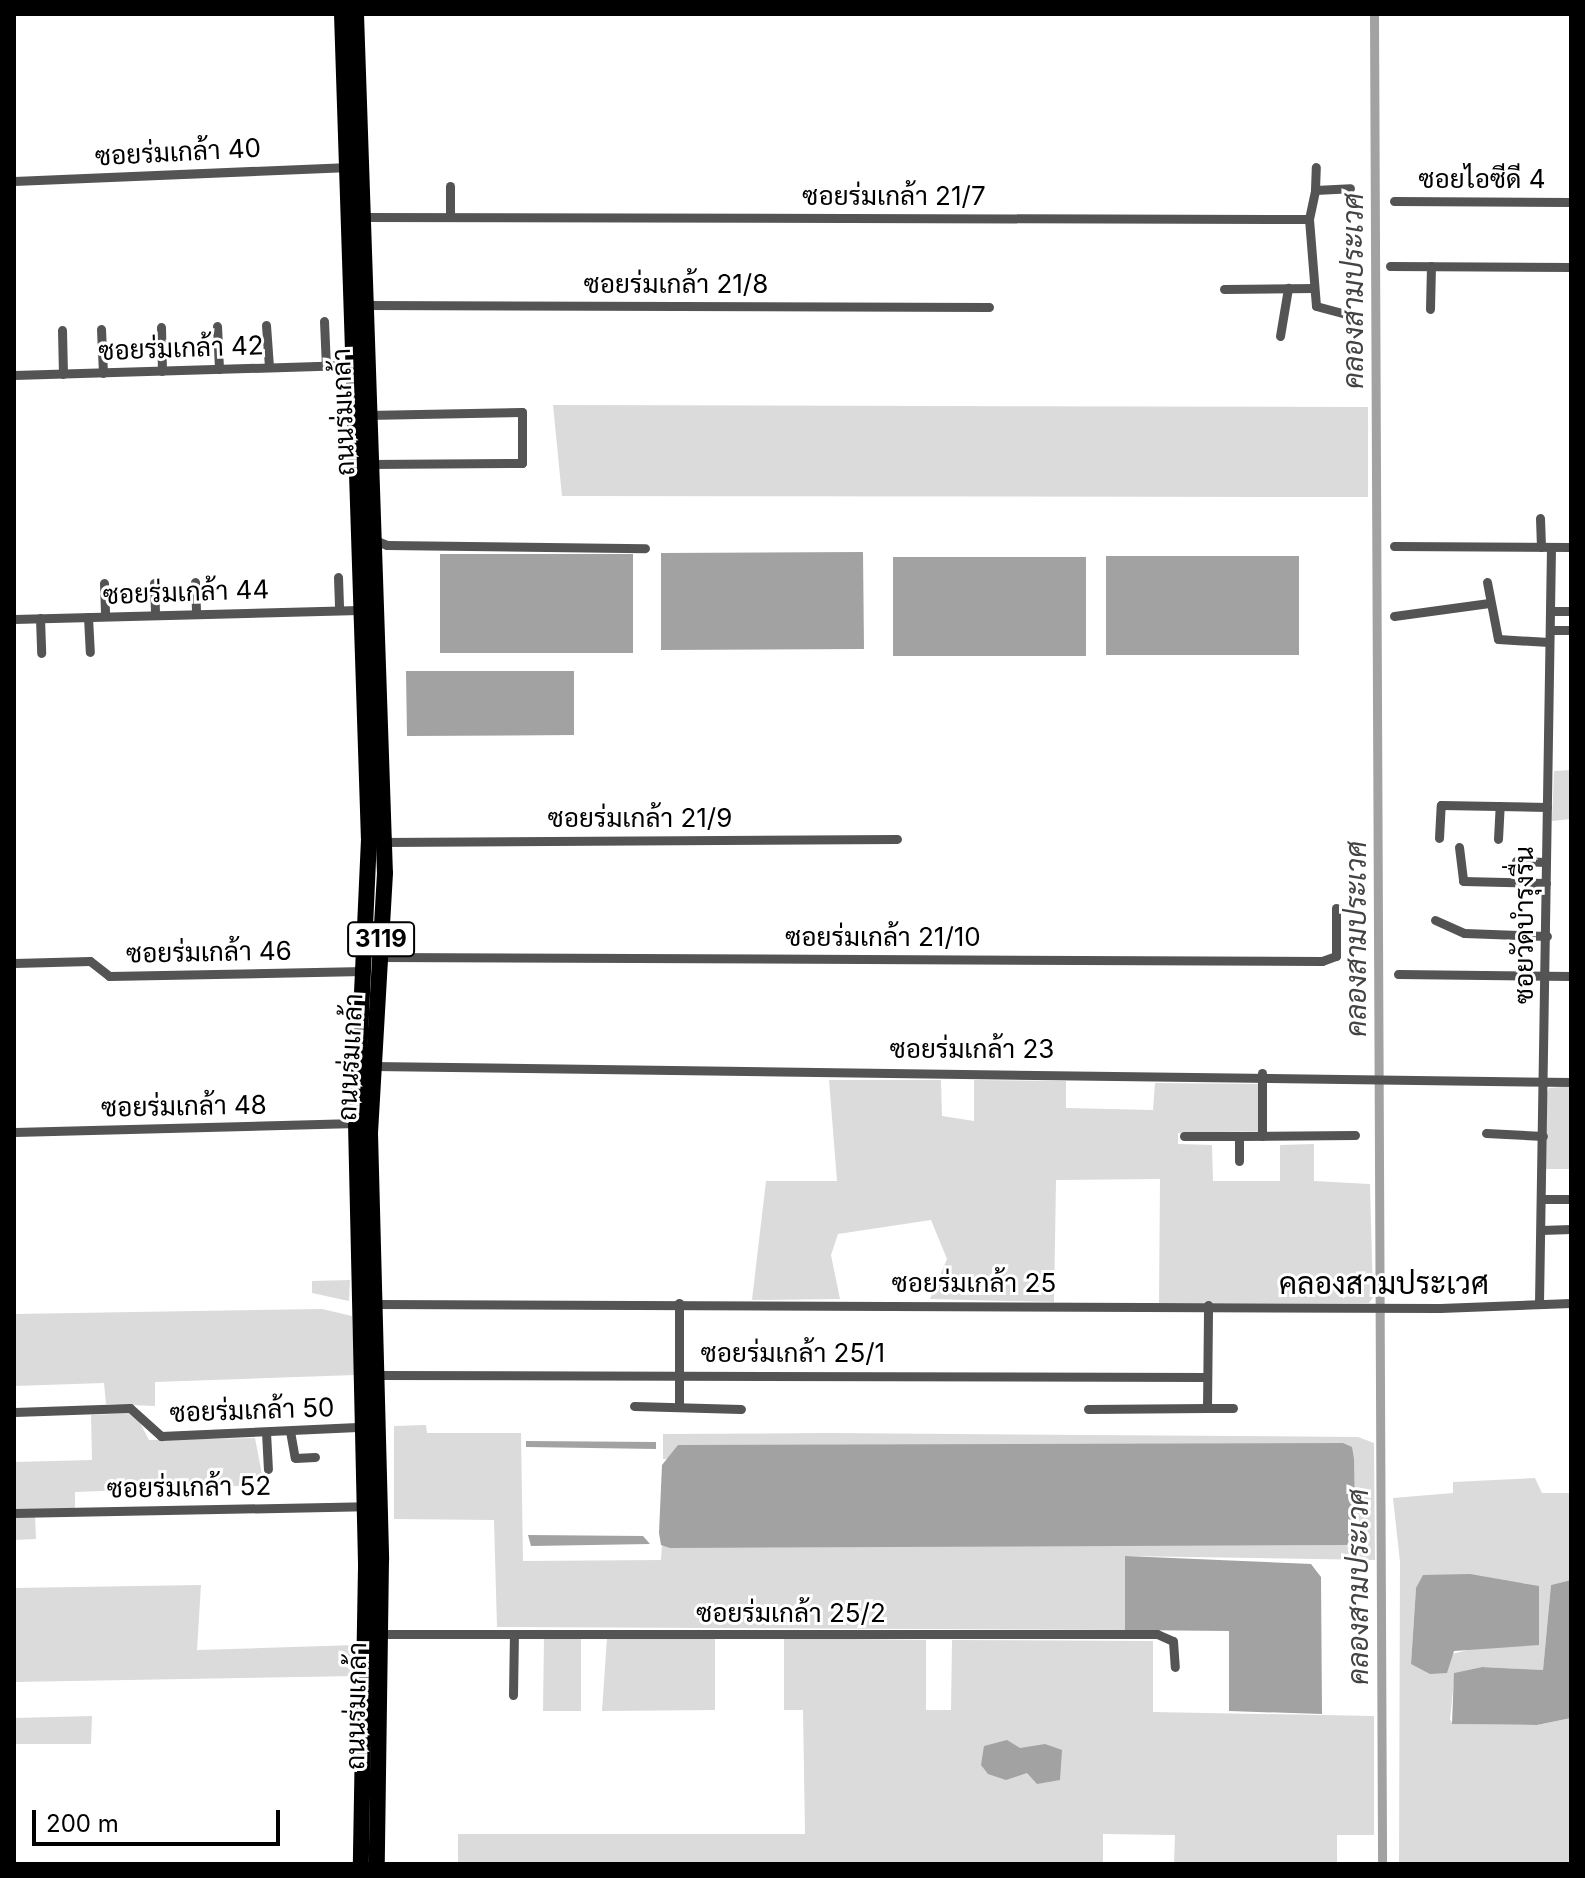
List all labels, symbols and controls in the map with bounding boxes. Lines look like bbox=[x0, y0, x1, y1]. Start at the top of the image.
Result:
street label: ซอยร่มเกล้า 40 bbox=[94, 132, 262, 172]
street label: ซอยไอซีดี 4 bbox=[1418, 163, 1546, 195]
street label: ซอยร่มเกล้า 21/7 bbox=[802, 180, 986, 212]
water label: คลองสามประเวศ bbox=[1336, 193, 1370, 389]
street label: ซอยร่มเกล้า 21/8 bbox=[584, 268, 768, 300]
street label: ซอยร่มเกล้า 42 bbox=[98, 330, 264, 366]
street label: ถนนร่มเกล้า bbox=[325, 348, 361, 476]
street label: ซอยร่มเกล้า 44 bbox=[102, 574, 270, 610]
street label: ซอยร่มเกล้า 21/9 bbox=[548, 802, 732, 834]
water label: คลองสามประเวศ bbox=[1339, 841, 1373, 1037]
street label: ซอยวัดบำรุงรื่น bbox=[1508, 846, 1540, 1004]
road number: 3119 bbox=[347, 919, 415, 959]
street label: ซอยร่มเกล้า 21/10 bbox=[785, 921, 981, 953]
street label: ซอยร่มเกล้า 46 bbox=[126, 935, 292, 969]
street label: ถนนร่มเกล้า bbox=[331, 993, 369, 1121]
street label: ซอยร่มเกล้า 23 bbox=[890, 1033, 1054, 1065]
street label: ซอยร่มเกล้า 48 bbox=[101, 1089, 267, 1123]
district label: คลองสามประเวศ bbox=[1279, 1265, 1489, 1301]
street label: ซอยร่มเกล้า 25 bbox=[892, 1267, 1056, 1299]
street label: ซอยร่มเกล้า 25/1 bbox=[701, 1337, 885, 1369]
street label: ซอยร่มเกล้า 50 bbox=[169, 1392, 335, 1428]
street label: ซอยร่มเกล้า 52 bbox=[107, 1470, 271, 1504]
water label: คลองสามประเวศ bbox=[1341, 1489, 1375, 1685]
street label: ซอยร่มเกล้า 25/2 bbox=[696, 1597, 886, 1629]
street label: ถนนร่มเกล้า bbox=[339, 1642, 373, 1770]
scale bar bbox=[36, 1794, 284, 1844]
text: 200 m bbox=[46, 1809, 119, 1838]

